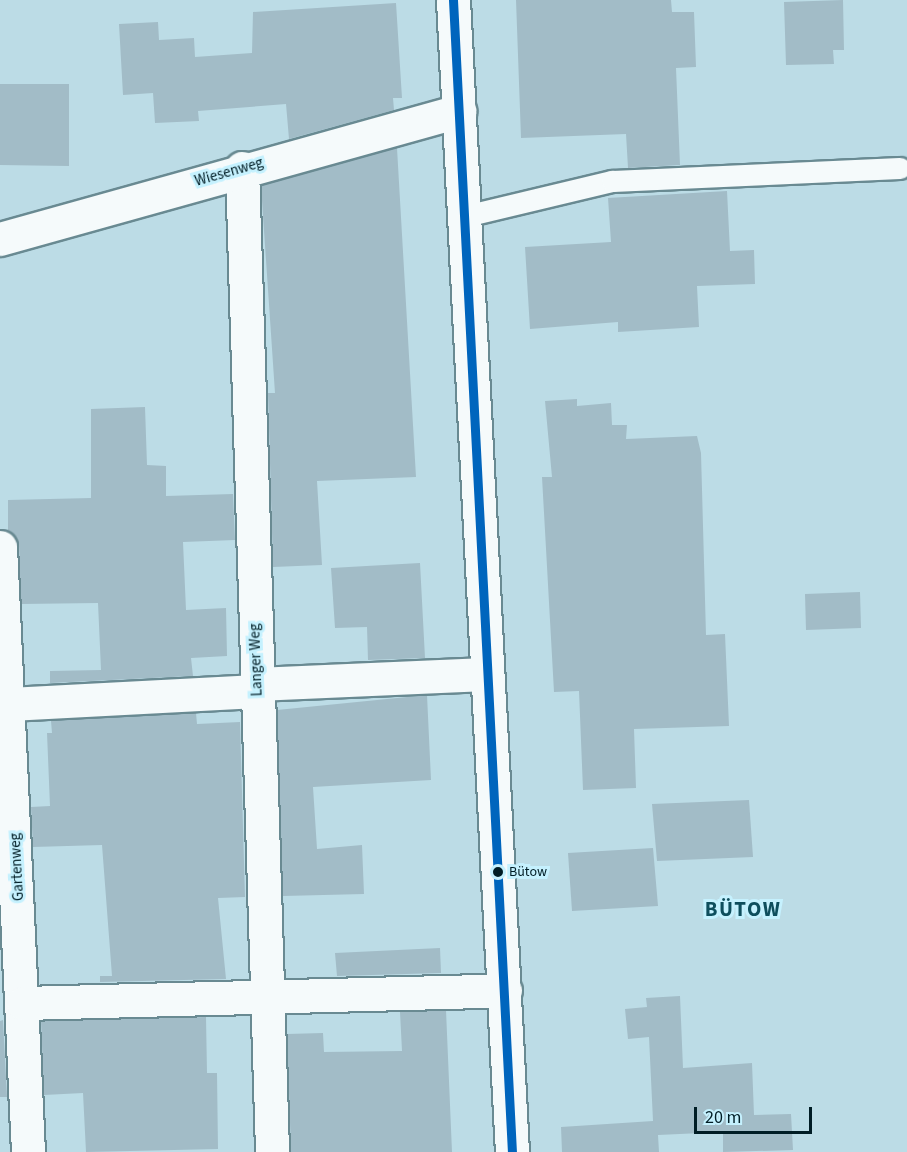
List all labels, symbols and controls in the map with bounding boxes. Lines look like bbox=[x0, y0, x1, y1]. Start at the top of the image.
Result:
street label: Wiesenweg bbox=[193, 154, 265, 190]
street label: Langer Weg bbox=[246, 623, 266, 697]
street label: Gartenweg bbox=[6, 833, 28, 901]
place label: Bütow bbox=[509, 864, 547, 880]
marker: Bütow bbox=[492, 866, 504, 878]
district label: BÜTOW bbox=[705, 896, 781, 922]
scale bar bbox=[697, 1095, 816, 1133]
text: 20 m bbox=[705, 1105, 741, 1130]

